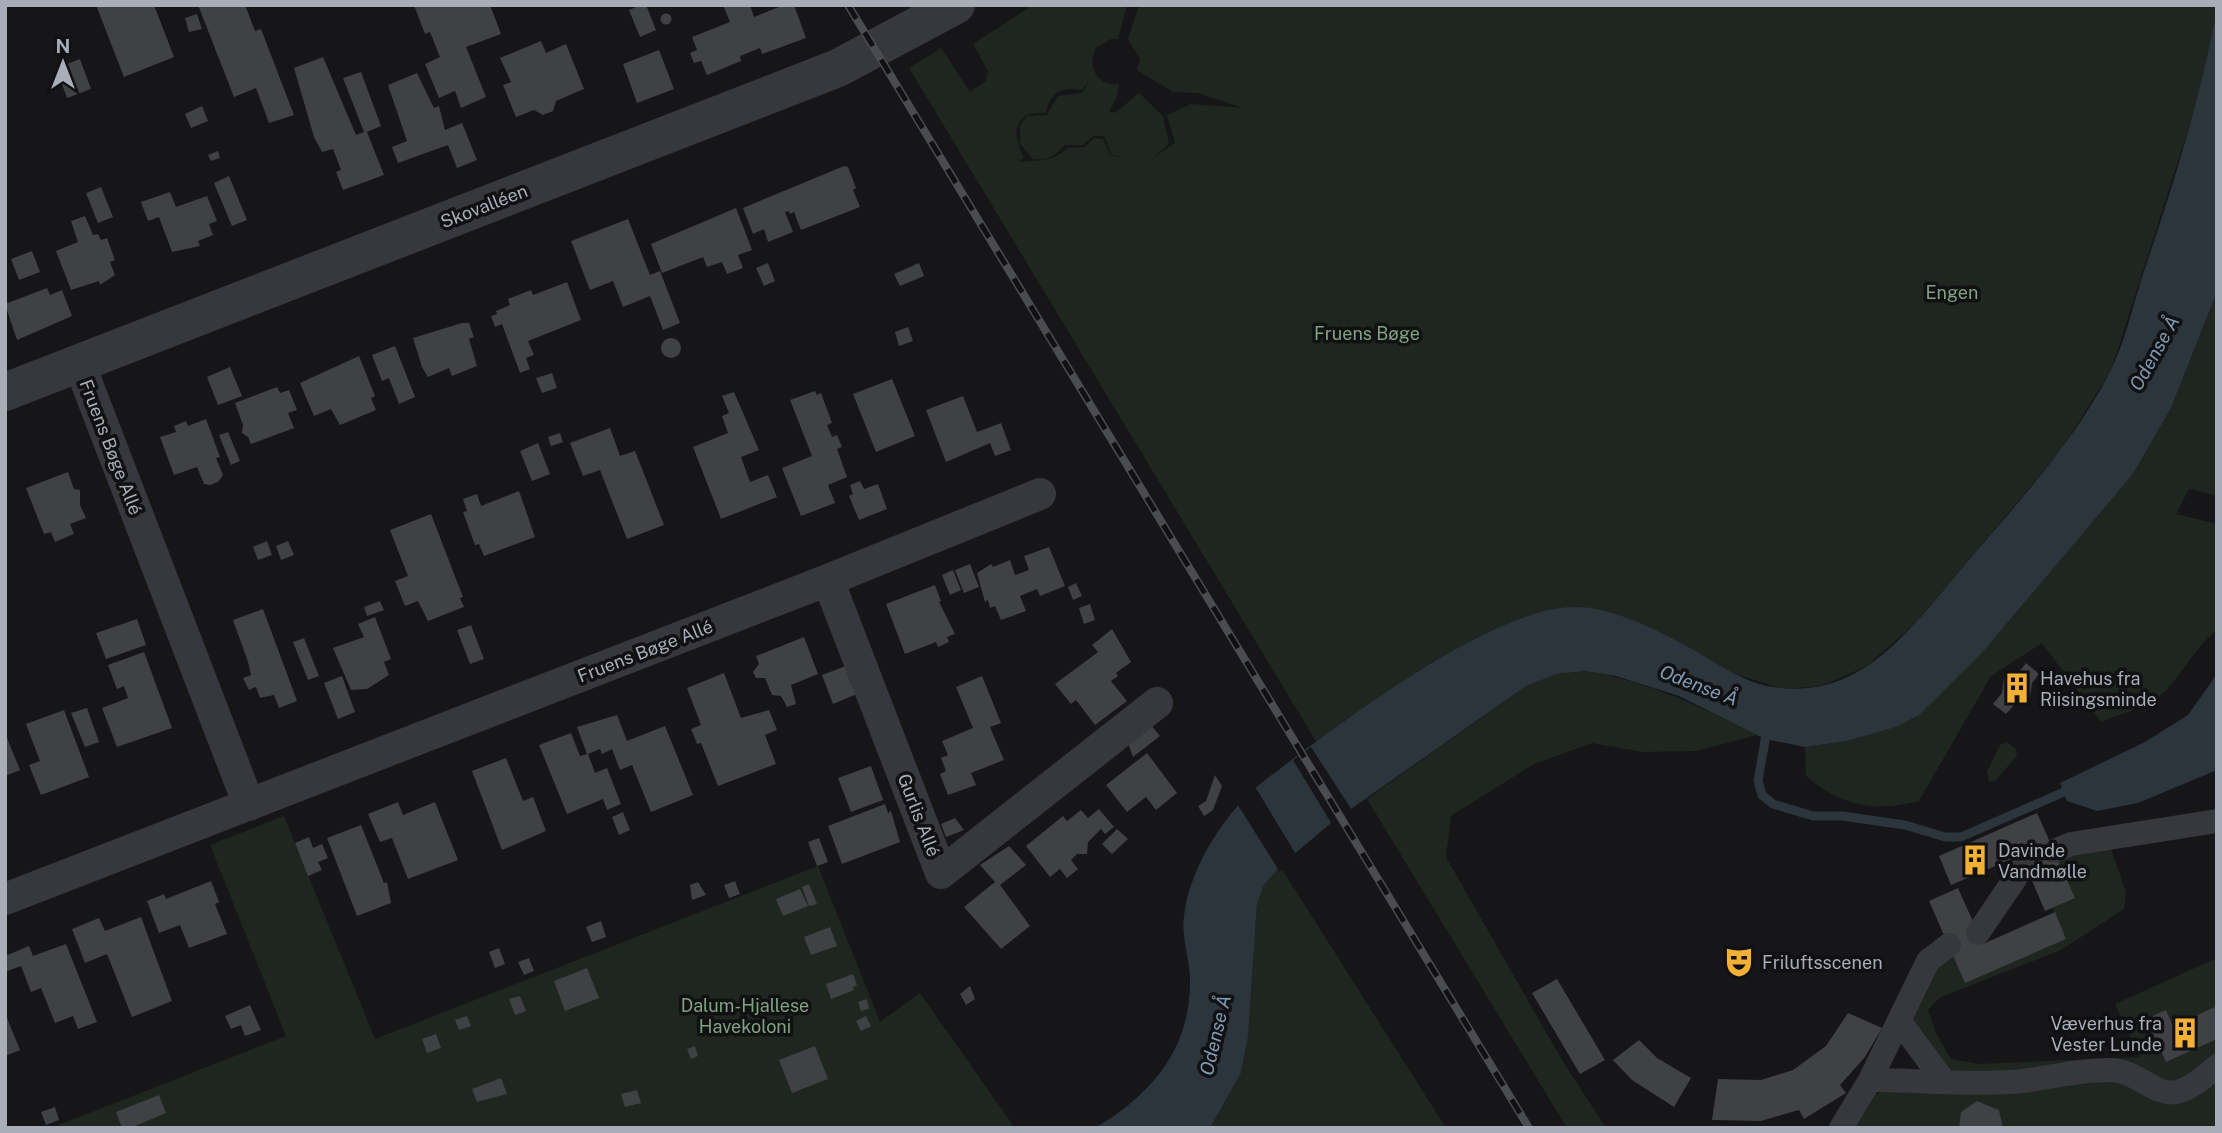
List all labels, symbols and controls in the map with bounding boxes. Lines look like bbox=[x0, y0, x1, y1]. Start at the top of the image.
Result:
north arrow bbox=[28, 28, 98, 98]
text: N bbox=[56, 35, 70, 57]
street label: Skovalléen bbox=[438, 180, 530, 232]
park label: Engen bbox=[1926, 282, 1978, 303]
water label: Odense Å bbox=[2124, 311, 2184, 394]
park label: Fruens Bøge bbox=[1314, 323, 1420, 344]
street label: Fruens Bøge Allé bbox=[76, 376, 146, 518]
street label: Fruens Bøge Allé bbox=[574, 616, 716, 686]
water label: Odense Å bbox=[1657, 659, 1742, 710]
place label: Havehus fra Riisingsminde bbox=[2040, 668, 2157, 710]
building icon: Havehus fra Riisingsminde bbox=[2000, 671, 2034, 705]
street label: Gurlis Allé bbox=[894, 771, 944, 859]
place label: Davinde Vandmølle bbox=[1998, 840, 2087, 882]
building icon: Davinde Vandmølle bbox=[1958, 843, 1992, 877]
theatre icon: Friluftsscenen bbox=[1722, 945, 1756, 979]
place label: Friluftsscenen bbox=[1762, 952, 1883, 973]
water label: Odense Å bbox=[1194, 992, 1235, 1077]
park label: Dalum-Hjallese Havekoloni bbox=[681, 995, 809, 1037]
place label: Væverhus fra Vester Lunde bbox=[2051, 1013, 2162, 1055]
building icon: Væverhus fra Vester Lunde bbox=[2168, 1016, 2202, 1050]

